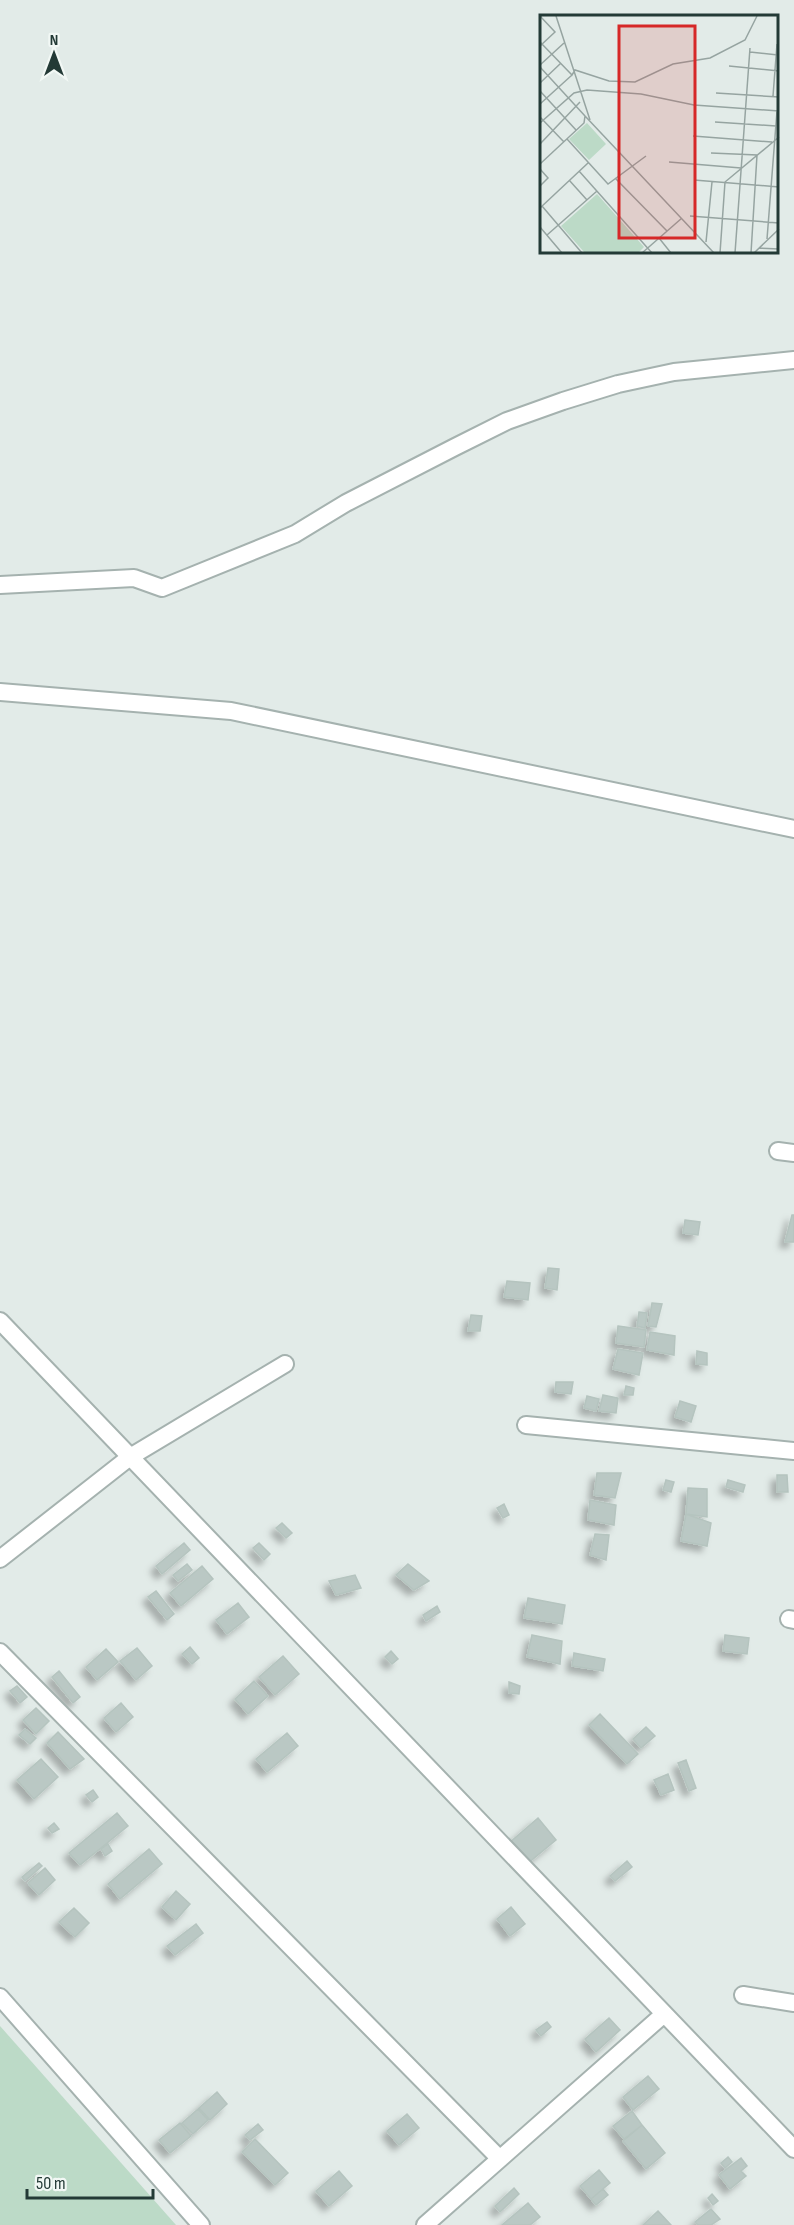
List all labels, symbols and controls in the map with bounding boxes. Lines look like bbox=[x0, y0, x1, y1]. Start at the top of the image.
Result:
inset map bbox=[540, 15, 779, 254]
north arrow bbox=[24, 24, 84, 84]
text: N bbox=[50, 31, 58, 50]
scale bar bbox=[27, 2162, 153, 2200]
text: 50 m bbox=[36, 2173, 66, 2194]

